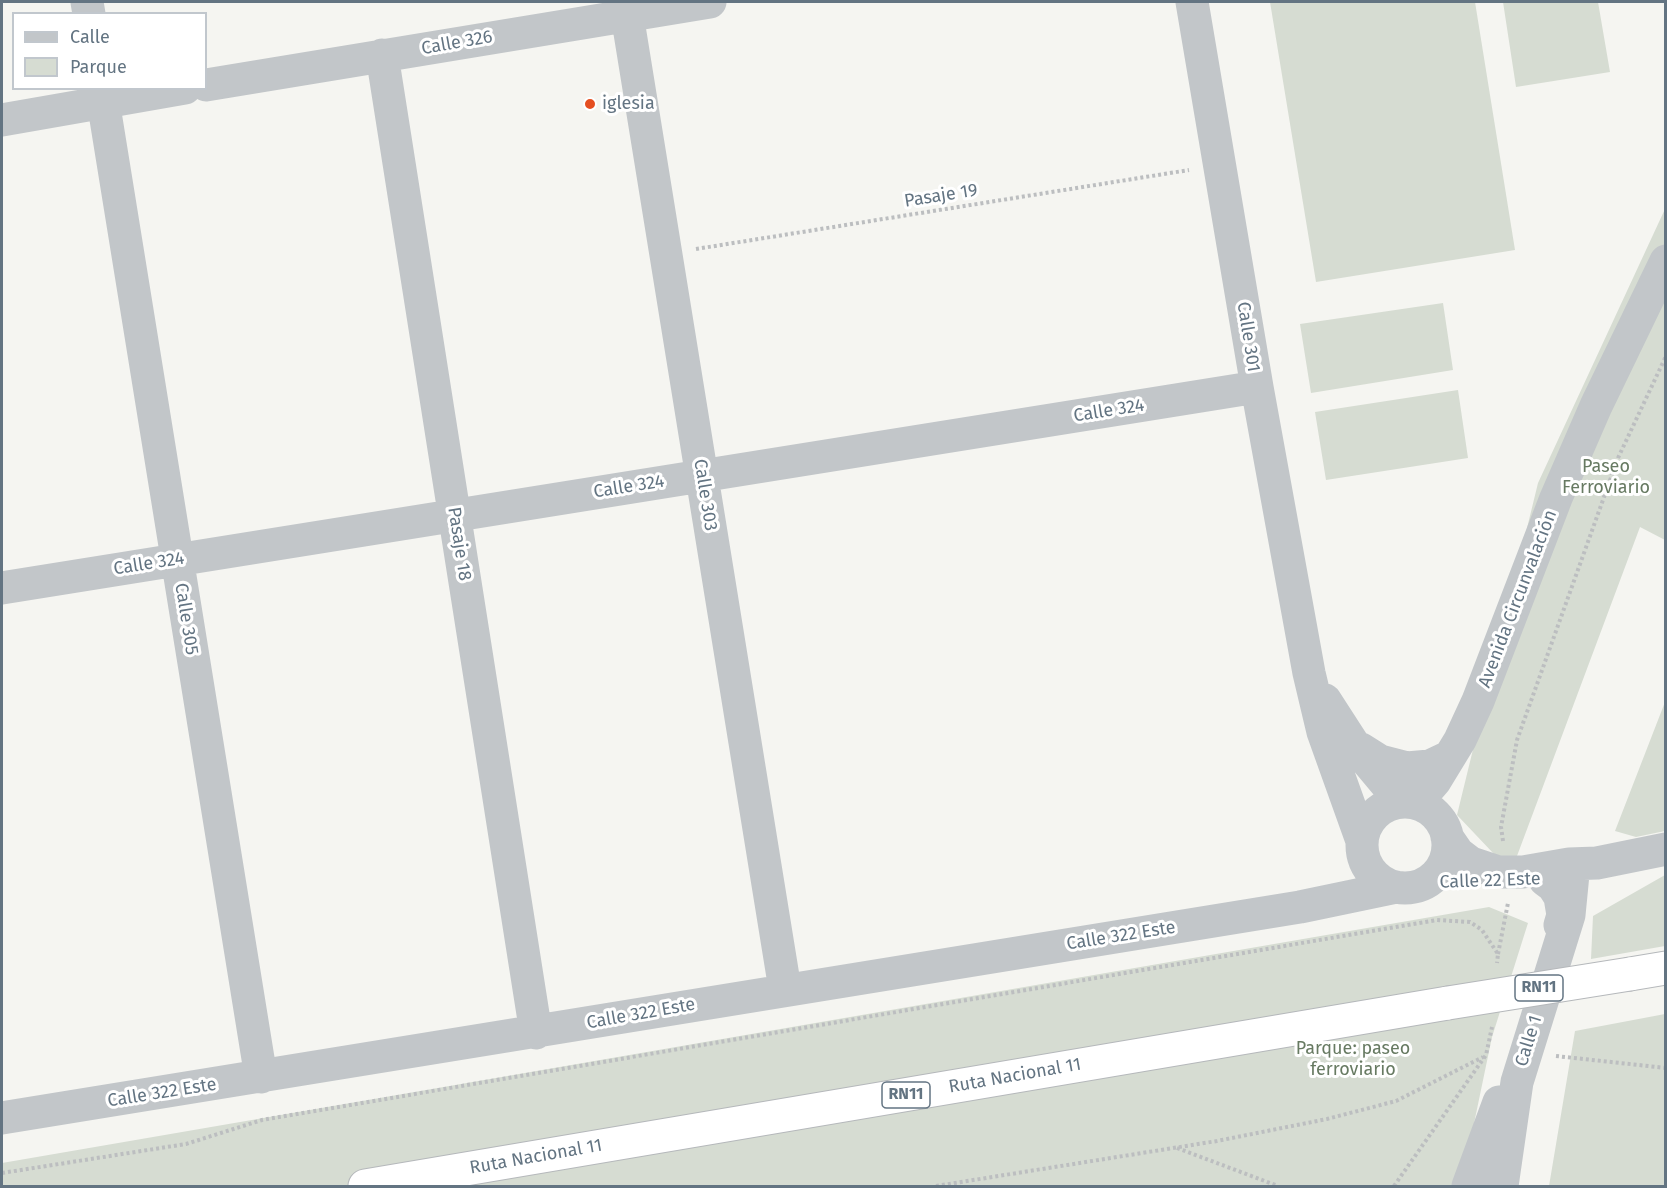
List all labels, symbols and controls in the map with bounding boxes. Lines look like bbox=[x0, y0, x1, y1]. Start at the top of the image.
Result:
legend bbox=[12, 12, 207, 90]
text: Calle bbox=[70, 26, 110, 48]
street label: Calle 326 bbox=[420, 26, 494, 60]
text: Parque bbox=[70, 56, 127, 78]
place label: iglesia bbox=[602, 93, 655, 115]
marker: iglesia bbox=[583, 97, 597, 111]
street label: Pasaje 19 bbox=[903, 180, 979, 212]
street label: Calle 301 bbox=[1232, 300, 1264, 374]
street label: Calle 324 bbox=[1072, 395, 1146, 427]
park label: Paseo Ferroviario bbox=[1562, 456, 1650, 498]
street label: Calle 303 bbox=[689, 458, 721, 532]
street label: Calle 324 bbox=[592, 471, 666, 503]
street label: Pasaje 18 bbox=[443, 506, 475, 582]
street label: Avenida Circunvalación bbox=[1474, 507, 1562, 691]
street label: Calle 324 bbox=[112, 548, 186, 580]
street label: Calle 305 bbox=[170, 581, 202, 657]
street label: Calle 22 Este bbox=[1439, 868, 1541, 894]
street label: Calle 322 Este bbox=[1065, 917, 1177, 955]
road number: RN11 bbox=[1515, 975, 1563, 1001]
street label: Calle 322 Este bbox=[585, 994, 697, 1034]
street label: Calle 1 bbox=[1511, 1013, 1547, 1069]
park label: Parque: paseo ferroviario bbox=[1296, 1038, 1410, 1080]
street label: Ruta Nacional 11 bbox=[947, 1054, 1083, 1098]
street label: Calle 322 Este bbox=[106, 1074, 218, 1112]
road number: RN11 bbox=[882, 1082, 930, 1108]
street label: Ruta Nacional 11 bbox=[468, 1135, 604, 1179]

